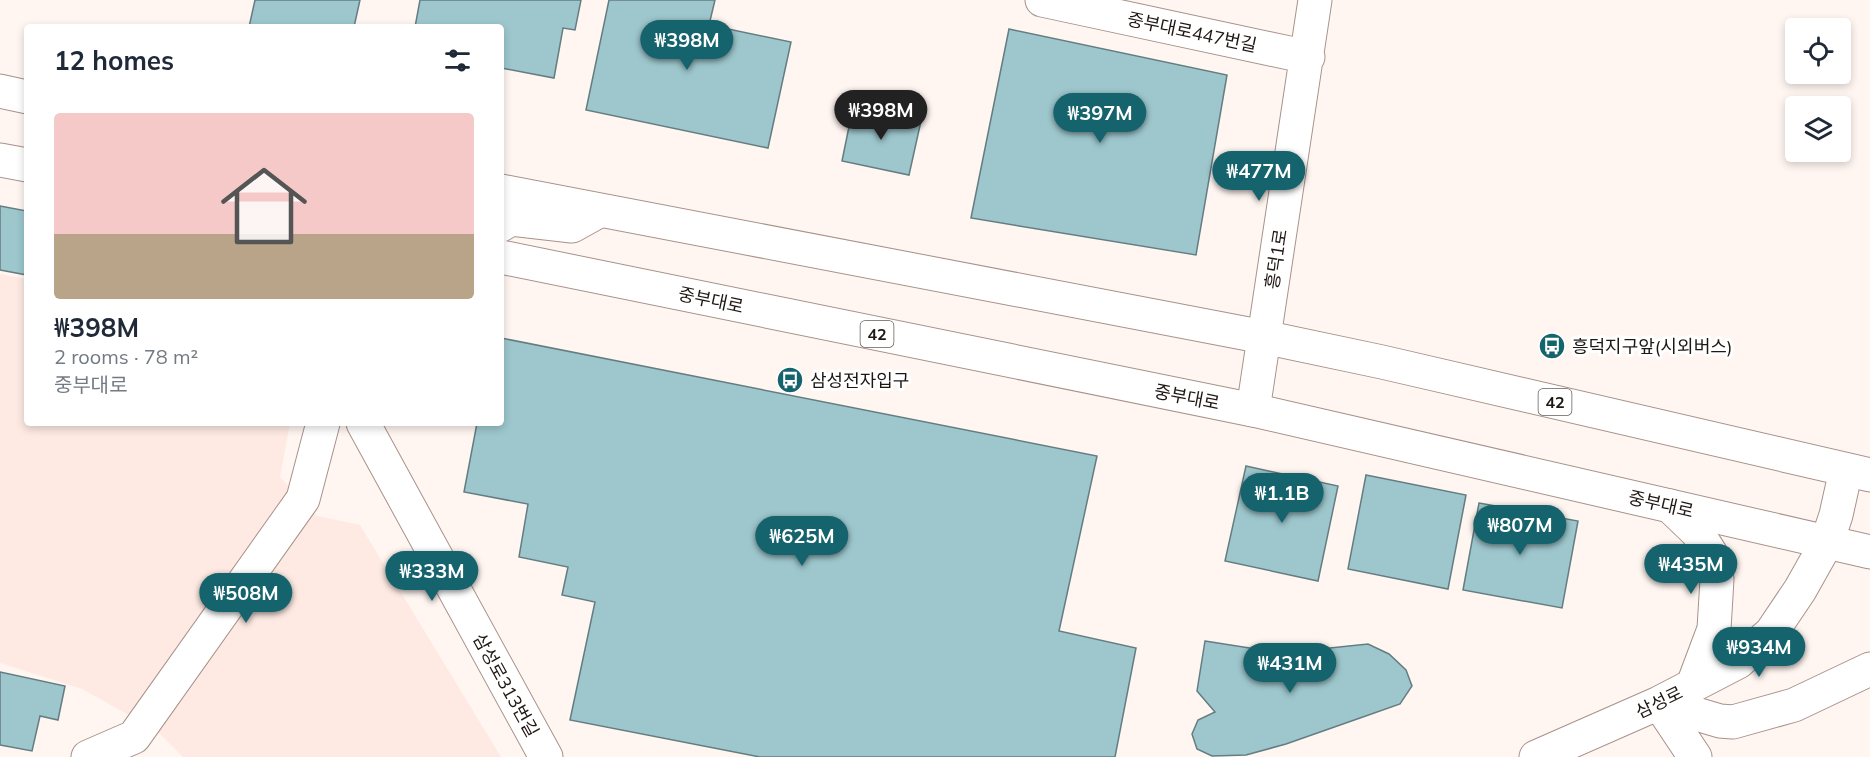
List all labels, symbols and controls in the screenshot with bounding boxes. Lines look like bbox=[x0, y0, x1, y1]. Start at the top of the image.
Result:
street label: 중부대로447번길 bbox=[1125, 7, 1259, 57]
map controls bbox=[1785, 18, 1851, 162]
button: locate bbox=[1785, 18, 1851, 84]
pin: ₩398M bbox=[645, 20, 729, 71]
text: ₩398M bbox=[654, 27, 720, 52]
text: 12 homes bbox=[54, 44, 174, 77]
icon: filters bbox=[441, 44, 474, 77]
pin: ₩398M bbox=[839, 90, 923, 141]
pin: ₩397M bbox=[1058, 93, 1142, 144]
button: layers bbox=[1785, 96, 1851, 162]
text: ₩398M bbox=[848, 97, 914, 122]
text: ₩397M bbox=[1067, 100, 1133, 125]
pin: ₩477M bbox=[1217, 151, 1301, 202]
icon: home bbox=[210, 152, 318, 260]
text: ₩477M bbox=[1226, 158, 1292, 183]
street label: 흥덕1로 bbox=[1260, 227, 1292, 291]
street label: 중부대로 bbox=[676, 282, 746, 318]
text: ₩398M bbox=[54, 311, 139, 344]
road number: 42 bbox=[860, 321, 894, 347]
bus stop icon: 흥덕지구앞(시외버스) bbox=[1537, 331, 1567, 361]
place label: 흥덕지구앞(시외버스) bbox=[1572, 335, 1733, 358]
text: 2 rooms · 78 m² bbox=[54, 344, 198, 369]
bus stop icon: 삼성전자입구 bbox=[775, 365, 805, 395]
place label: 삼성전자입구 bbox=[810, 369, 909, 392]
text: 중부대로 bbox=[54, 372, 128, 397]
street label: 중부대로 bbox=[1152, 379, 1222, 415]
road number: 42 bbox=[1538, 389, 1572, 415]
pin: ₩1.1B bbox=[1240, 473, 1324, 524]
text: ₩1.1B bbox=[1255, 480, 1309, 505]
street label: 중부대로 bbox=[1626, 485, 1696, 523]
pin: ₩807M bbox=[1478, 505, 1562, 556]
text: ₩807M bbox=[1487, 512, 1553, 537]
pin: ₩625M bbox=[760, 516, 844, 567]
text: ₩625M bbox=[769, 523, 835, 548]
pin: ₩435M bbox=[1649, 544, 1733, 595]
pin: ₩333M bbox=[390, 551, 474, 602]
text: ₩435M bbox=[1658, 551, 1724, 576]
text: ₩333M bbox=[399, 558, 465, 583]
pin: ₩508M bbox=[204, 573, 288, 624]
text: ₩508M bbox=[213, 580, 279, 605]
pin: ₩934M bbox=[1717, 627, 1801, 678]
street label: 삼성로313번길 bbox=[468, 629, 544, 741]
text: ₩934M bbox=[1726, 634, 1792, 659]
pin: ₩431M bbox=[1248, 643, 1332, 694]
text: ₩431M bbox=[1257, 650, 1323, 675]
street label: 삼성로 bbox=[1632, 681, 1686, 723]

